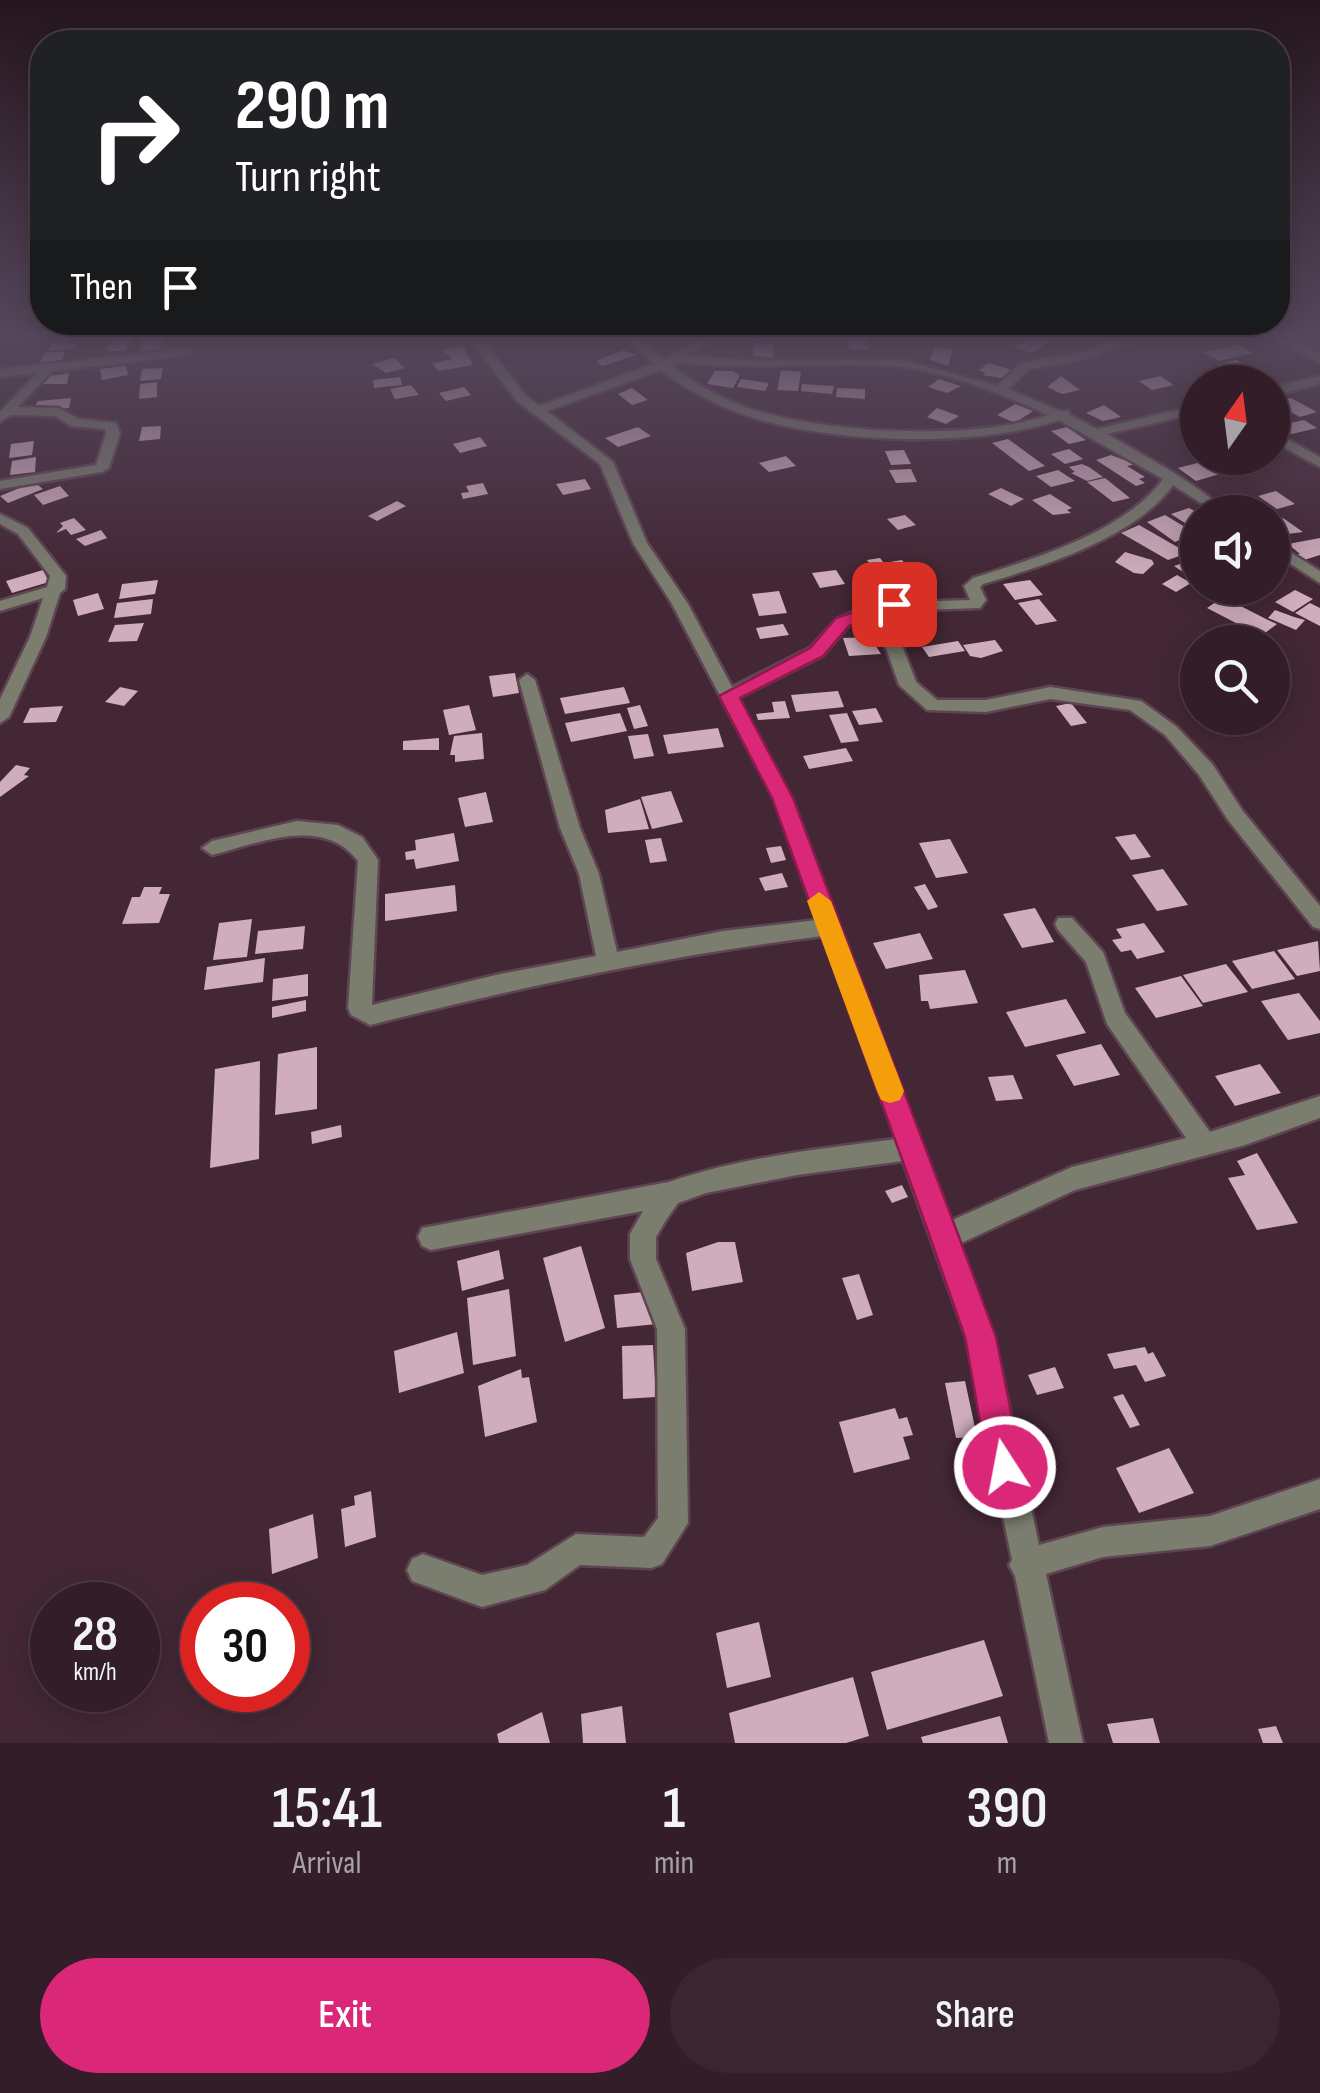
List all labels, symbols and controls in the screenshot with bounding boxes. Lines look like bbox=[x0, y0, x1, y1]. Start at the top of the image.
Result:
text: 290 m bbox=[235, 65, 390, 149]
icon: right bbox=[70, 70, 200, 200]
text: Turn right bbox=[235, 150, 381, 205]
icon: arrive bbox=[153, 260, 208, 315]
text: Then bbox=[70, 265, 133, 310]
north arrow bbox=[1180, 365, 1290, 475]
map controls bbox=[1180, 365, 1290, 735]
button: sound bbox=[1180, 495, 1290, 605]
pin bbox=[852, 562, 937, 647]
icon: arrive bbox=[867, 577, 922, 632]
button: search bbox=[1180, 625, 1290, 735]
position arrow bbox=[953, 1415, 1057, 1519]
speed limit sign: 30 bbox=[180, 1582, 310, 1712]
text: 28 bbox=[72, 1605, 118, 1665]
text: km/h bbox=[73, 1657, 117, 1688]
text: 15:41 bbox=[272, 1773, 382, 1845]
text: 1 bbox=[663, 1773, 685, 1845]
text: 390 bbox=[966, 1773, 1048, 1845]
text: Arrival bbox=[293, 1844, 361, 1883]
text: min bbox=[654, 1844, 694, 1883]
text: m bbox=[997, 1844, 1017, 1883]
button: Exit bbox=[40, 1958, 650, 2073]
button: Share bbox=[670, 1958, 1280, 2073]

